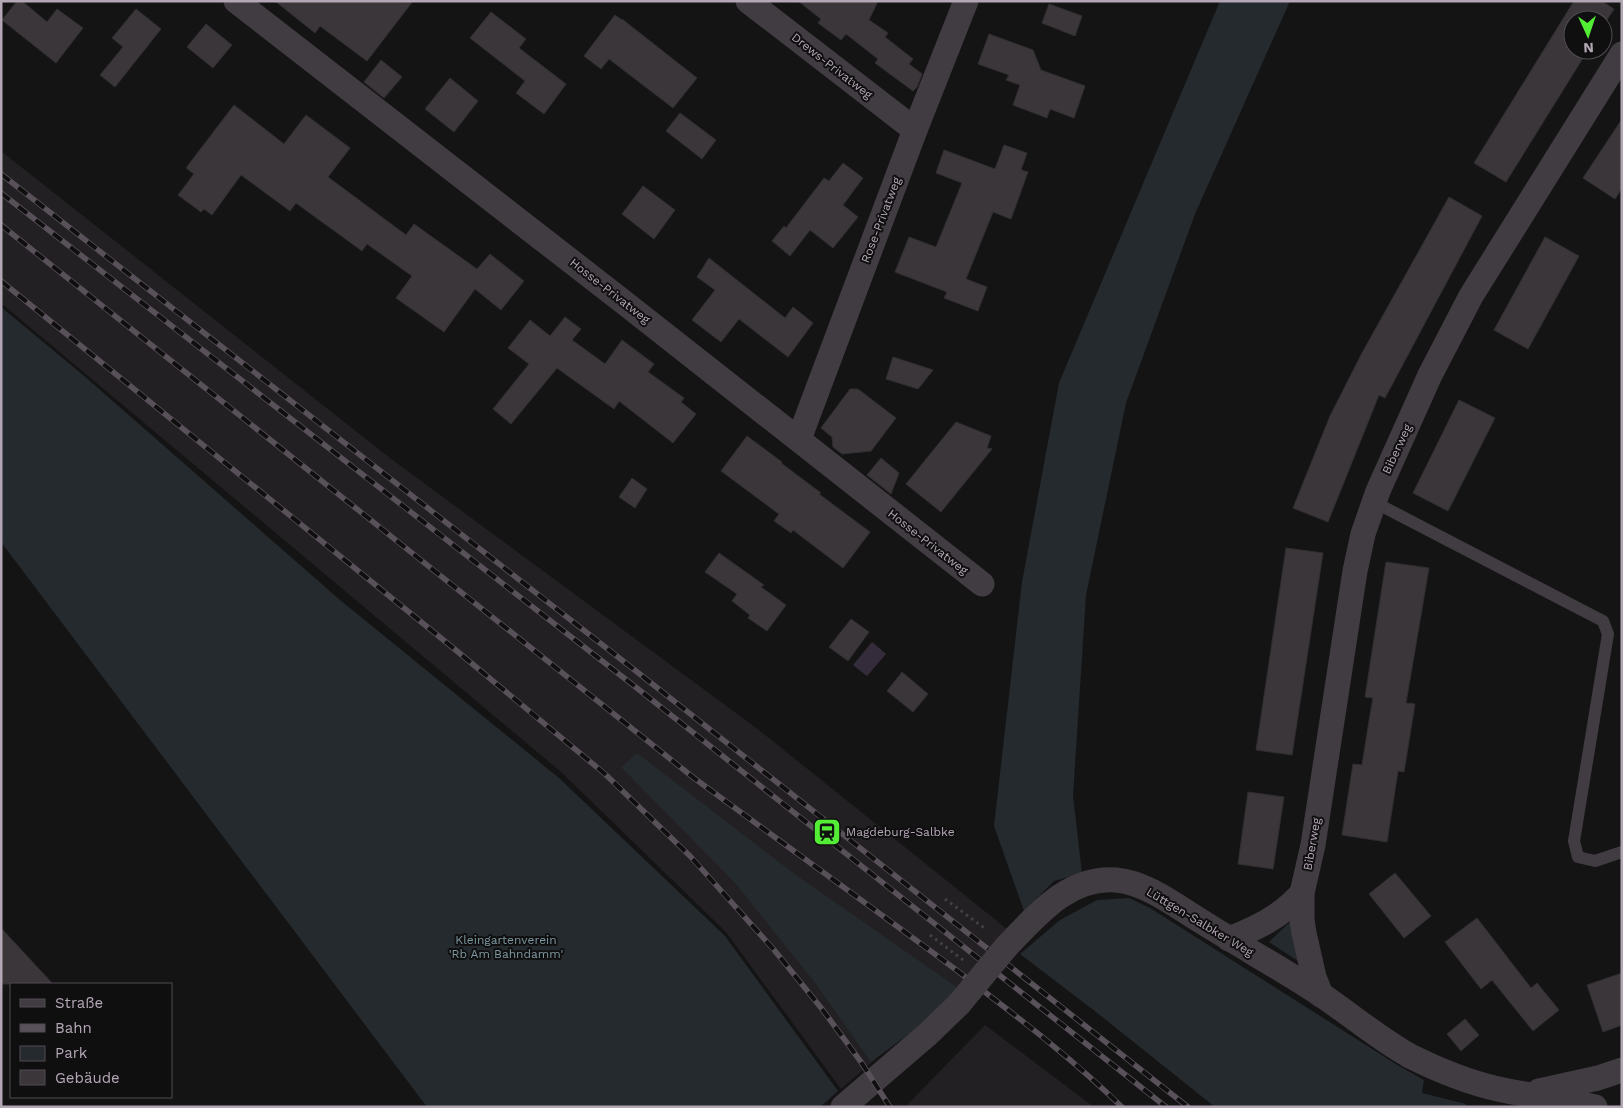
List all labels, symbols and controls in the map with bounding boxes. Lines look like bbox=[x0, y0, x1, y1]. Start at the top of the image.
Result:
north arrow bbox=[1563, 10, 1613, 60]
street label: Drews-Privatweg bbox=[789, 30, 876, 102]
text: N bbox=[1583, 40, 1594, 56]
street label: Rose-Privatweg bbox=[858, 175, 904, 265]
street label: Hosse-Privatweg bbox=[567, 255, 653, 327]
street label: Biberweg bbox=[1379, 421, 1415, 476]
street label: Hosse-Privatweg bbox=[885, 506, 971, 578]
street label: Biberweg bbox=[1300, 816, 1324, 872]
station icon: Magdeburg-Salbke bbox=[812, 817, 842, 847]
place label: Magdeburg-Salbke bbox=[846, 825, 955, 839]
street label: Lüttgen-Salbker Weg bbox=[1144, 885, 1257, 960]
park label: Kleingartenverein 'Rb Am Bahndamm' bbox=[449, 933, 563, 961]
legend bbox=[10, 983, 172, 1098]
text: Straße bbox=[55, 994, 103, 1012]
text: Bahn bbox=[55, 1019, 92, 1037]
text: Park bbox=[55, 1044, 88, 1062]
text: Gebäude bbox=[55, 1069, 120, 1087]

